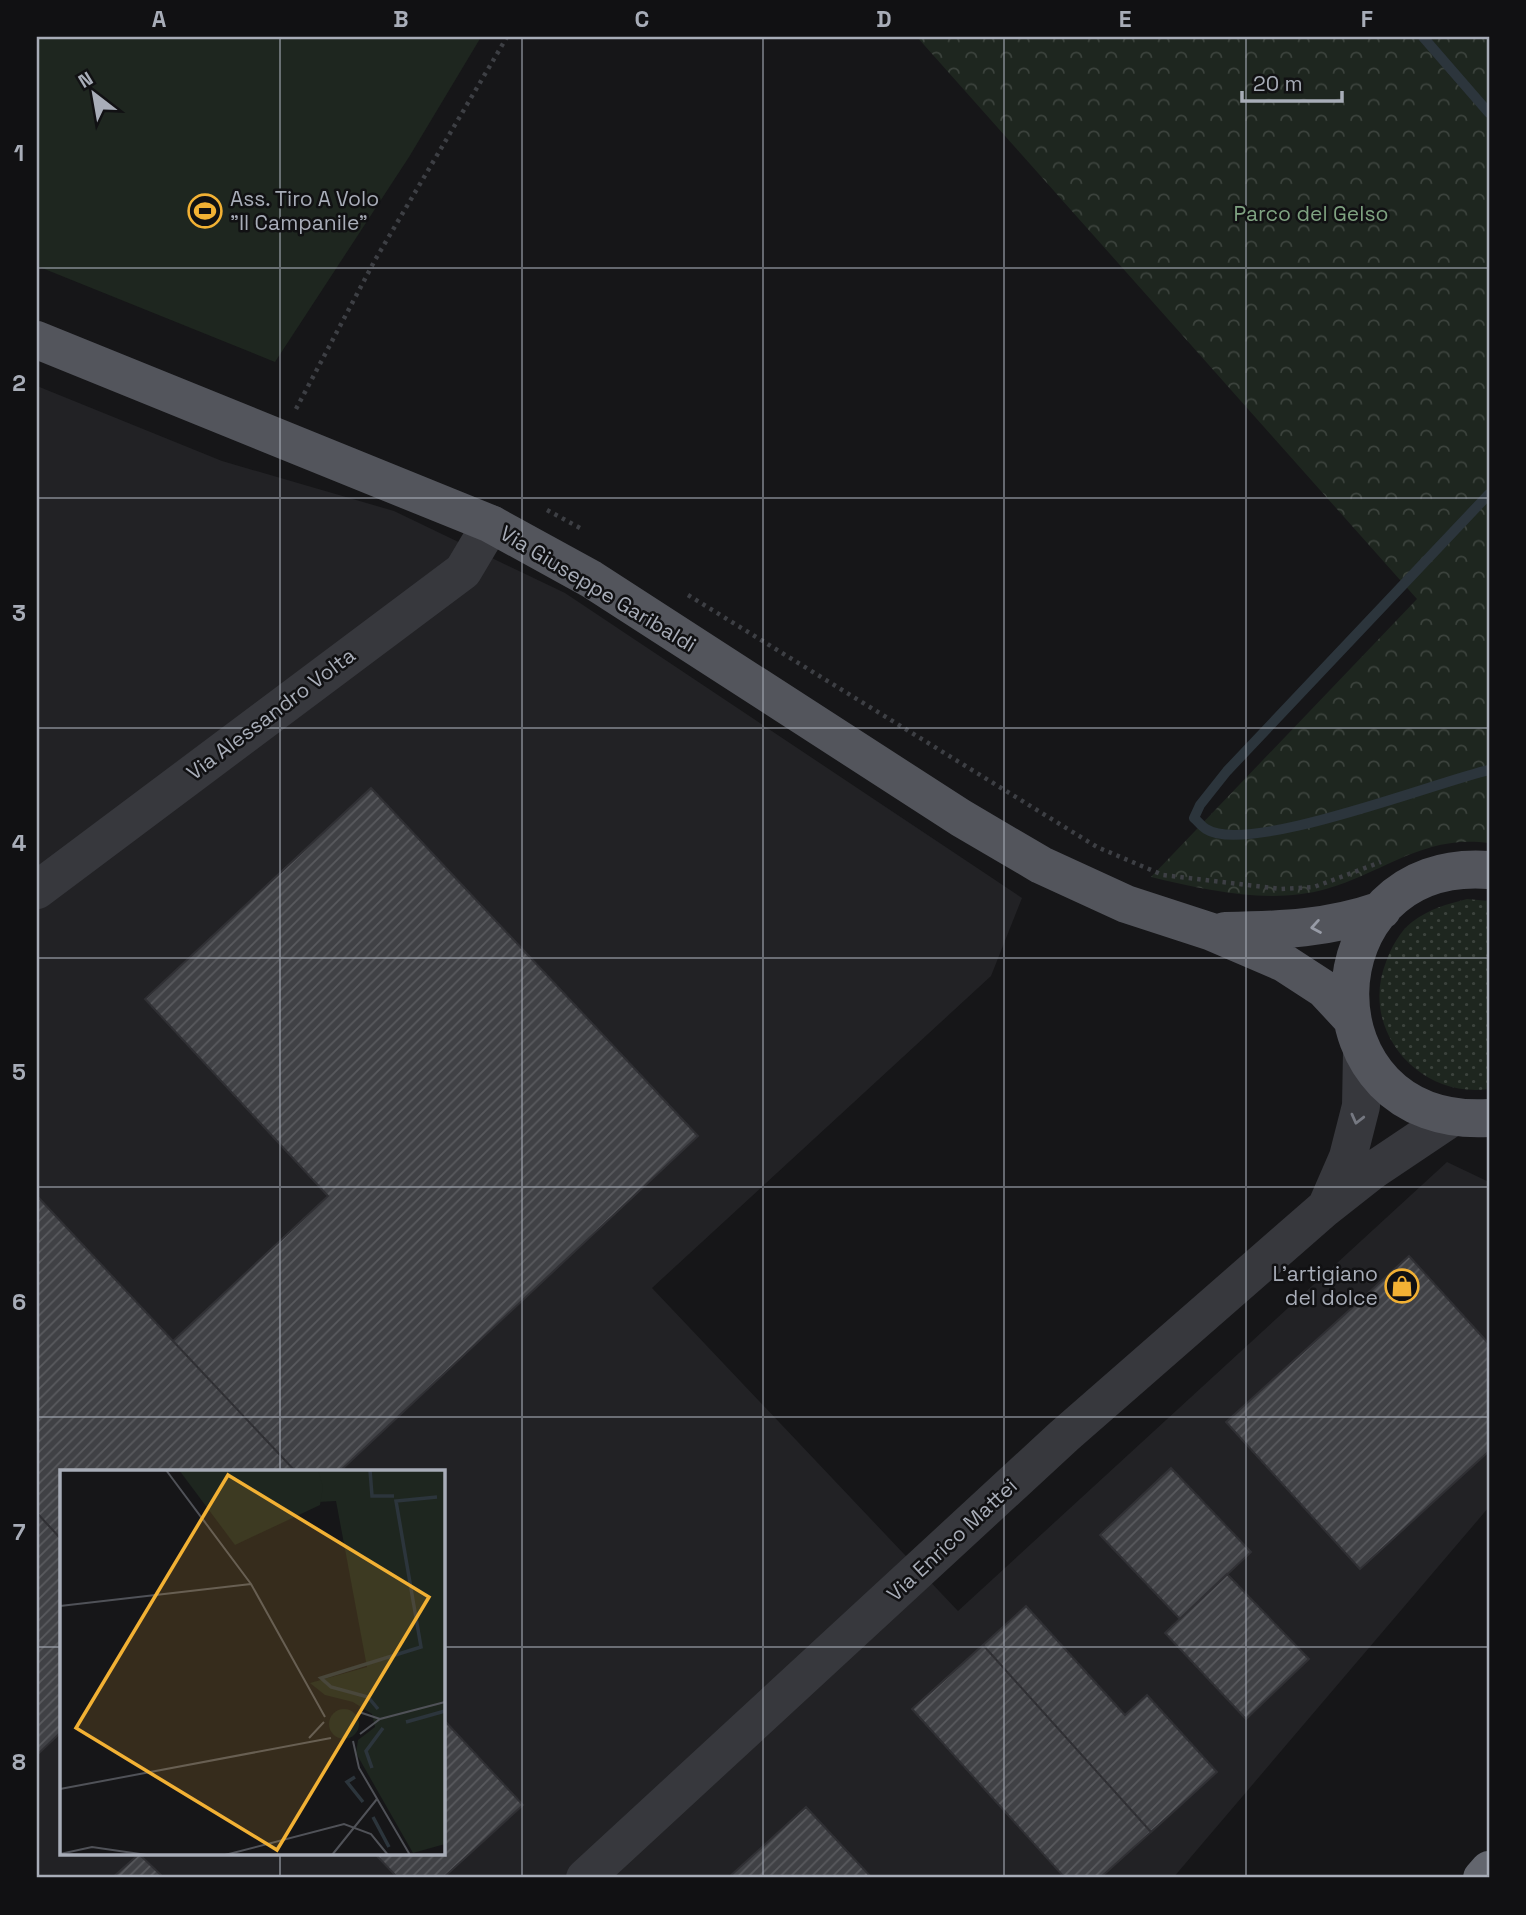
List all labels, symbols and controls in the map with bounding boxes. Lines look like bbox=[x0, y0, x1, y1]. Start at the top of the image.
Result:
text: A bbox=[152, 4, 167, 34]
text: B bbox=[393, 4, 409, 34]
text: C bbox=[635, 4, 649, 34]
text: D bbox=[876, 4, 892, 34]
text: E bbox=[1119, 4, 1131, 34]
text: F bbox=[1361, 4, 1373, 34]
north arrow bbox=[60, 60, 130, 130]
scale bar bbox=[1242, 60, 1342, 104]
text: N bbox=[74, 66, 97, 94]
text: 20 m bbox=[1253, 70, 1303, 97]
text: 1 bbox=[14, 138, 24, 168]
place label: Ass. Tiro A Volo "Il Campanile" bbox=[230, 185, 379, 236]
sports icon: Ass. Tiro A Volo "Il Campanile" bbox=[186, 192, 224, 230]
park label: Parco del Gelso bbox=[1234, 200, 1388, 227]
text: 2 bbox=[12, 368, 26, 398]
street label: Via Giuseppe Garibaldi bbox=[495, 519, 701, 658]
text: 3 bbox=[12, 598, 26, 628]
street label: Via Alessandro Volta bbox=[181, 641, 360, 786]
text: 4 bbox=[12, 828, 27, 858]
one-way arrow bbox=[1310, 919, 1322, 934]
text: 5 bbox=[12, 1057, 26, 1087]
one-way arrow bbox=[1351, 1113, 1365, 1125]
place label: L'artigiano del dolce bbox=[1273, 1260, 1378, 1311]
shop icon: L'artigiano del dolce bbox=[1383, 1267, 1421, 1305]
text: 6 bbox=[12, 1287, 26, 1317]
inset map bbox=[60, 1470, 444, 1856]
street label: Via Enrico Mattei bbox=[881, 1472, 1022, 1607]
text: 7 bbox=[13, 1517, 26, 1547]
text: 8 bbox=[12, 1747, 26, 1777]

